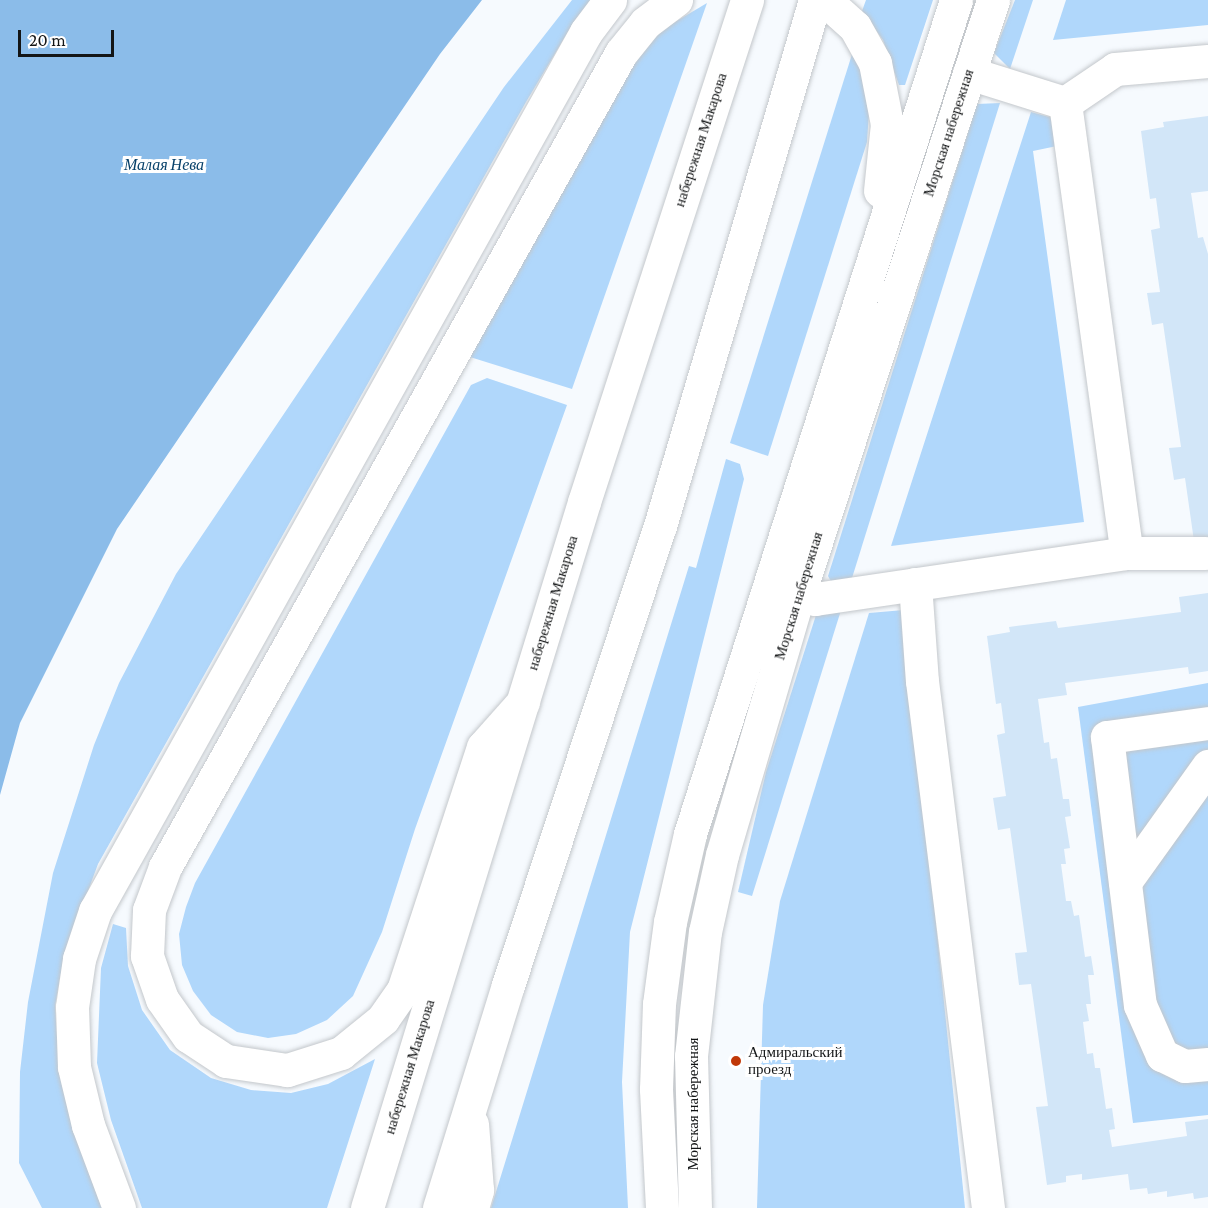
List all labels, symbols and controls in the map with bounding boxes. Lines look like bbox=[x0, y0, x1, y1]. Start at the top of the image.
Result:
scale bar bbox=[21, 18, 117, 56]
text: 20 m bbox=[29, 30, 66, 50]
street label: Морская набережная bbox=[920, 67, 978, 199]
street label: набережная Макарова bbox=[671, 71, 731, 209]
water label: Малая Нева bbox=[124, 155, 204, 175]
street label: Морская набережная bbox=[771, 530, 827, 662]
street label: набережная Макарова bbox=[524, 533, 582, 673]
street label: набережная Макарова bbox=[381, 997, 439, 1137]
street label: Морская набережная bbox=[685, 1038, 703, 1170]
place label: Адмиральский проезд bbox=[748, 1043, 843, 1078]
marker: Адмиральский проезд bbox=[729, 1054, 743, 1068]

